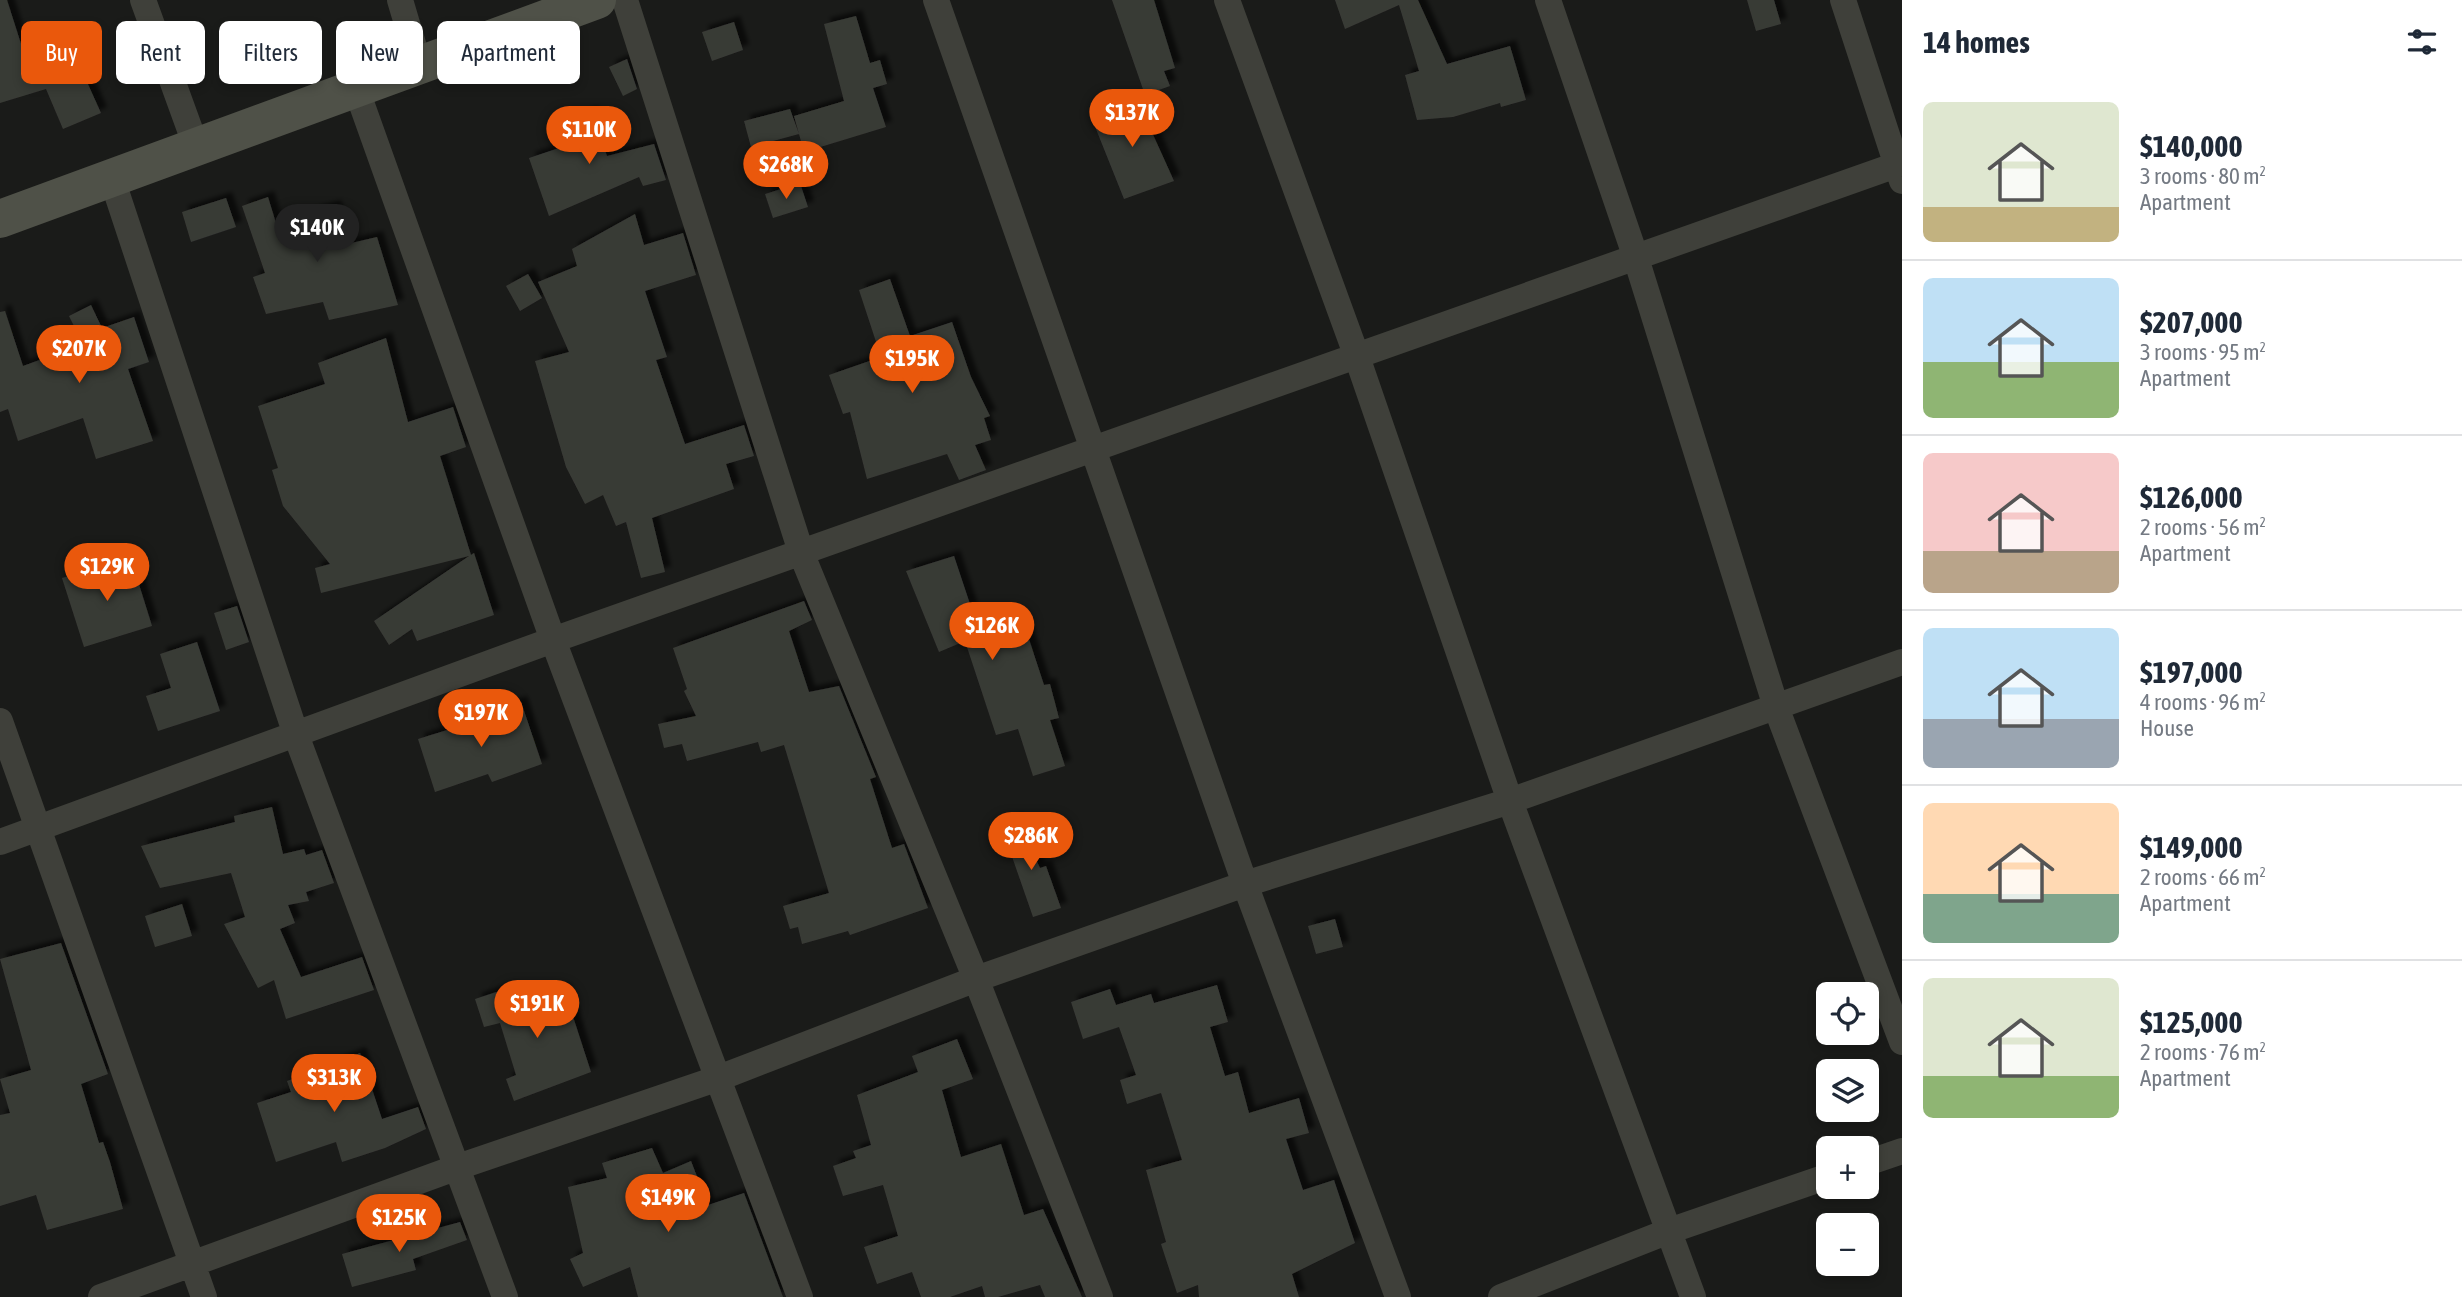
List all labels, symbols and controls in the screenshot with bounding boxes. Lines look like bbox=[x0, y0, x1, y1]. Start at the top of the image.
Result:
chip: Buy bbox=[21, 21, 102, 84]
chip: Rent bbox=[116, 21, 205, 84]
chip: Filters bbox=[219, 21, 322, 84]
chip: New bbox=[336, 21, 423, 84]
chip: Apartment bbox=[437, 21, 580, 84]
icon: filters bbox=[2403, 23, 2441, 61]
text: 14 homes bbox=[1923, 25, 2030, 59]
pin: $137K bbox=[1083, 90, 1181, 149]
text: $137K bbox=[1105, 99, 1159, 125]
pin: $110K bbox=[540, 106, 638, 166]
text: $110K bbox=[562, 116, 616, 142]
text: $140,000 bbox=[2140, 129, 2243, 163]
icon: home bbox=[1979, 130, 2063, 214]
pin: $268K bbox=[737, 142, 835, 201]
text: $268K bbox=[759, 151, 813, 177]
text: 3 rooms · 80 m² bbox=[2140, 163, 2266, 189]
text: Apartment bbox=[2140, 189, 2231, 215]
pin: $140K bbox=[268, 204, 366, 264]
text: $140K bbox=[290, 214, 344, 240]
text: $207,000 bbox=[2140, 305, 2243, 339]
icon: home bbox=[1979, 306, 2063, 390]
pin: $207K bbox=[30, 326, 128, 385]
text: $207K bbox=[52, 335, 106, 361]
pin: $195K bbox=[863, 336, 961, 395]
text: 3 rooms · 95 m² bbox=[2140, 339, 2266, 365]
text: $195K bbox=[885, 345, 939, 371]
text: Apartment bbox=[2140, 365, 2231, 391]
text: $126,000 bbox=[2140, 480, 2243, 514]
icon: home bbox=[1979, 481, 2063, 565]
text: 2 rooms · 56 m² bbox=[2140, 514, 2266, 540]
text: Apartment bbox=[2140, 540, 2231, 566]
pin: $129K bbox=[58, 544, 156, 603]
text: $129K bbox=[80, 553, 134, 579]
pin: $126K bbox=[943, 602, 1041, 662]
text: $126K bbox=[965, 612, 1019, 638]
text: $197,000 bbox=[2140, 655, 2243, 689]
icon: home bbox=[1979, 656, 2063, 740]
text: 4 rooms · 96 m² bbox=[2140, 689, 2266, 715]
pin: $197K bbox=[432, 690, 530, 749]
text: $197K bbox=[454, 699, 508, 725]
text: House bbox=[2140, 715, 2194, 741]
pin: $286K bbox=[982, 812, 1080, 872]
text: $286K bbox=[1004, 822, 1058, 848]
text: $149,000 bbox=[2140, 830, 2243, 864]
icon: home bbox=[1979, 831, 2063, 915]
text: 2 rooms · 66 m² bbox=[2140, 864, 2266, 890]
text: Apartment bbox=[2140, 890, 2231, 916]
pin: $191K bbox=[488, 981, 586, 1040]
map controls bbox=[1816, 982, 1879, 1276]
button: locate bbox=[1816, 982, 1879, 1045]
text: $191K bbox=[510, 990, 564, 1016]
text: $125,000 bbox=[2140, 1005, 2243, 1039]
icon: home bbox=[1979, 1006, 2063, 1090]
text: 2 rooms · 76 m² bbox=[2140, 1039, 2266, 1065]
pin: $313K bbox=[285, 1054, 383, 1114]
button: layers bbox=[1816, 1059, 1879, 1122]
text: $313K bbox=[307, 1064, 361, 1090]
text: Apartment bbox=[2140, 1065, 2231, 1091]
button: + bbox=[1816, 1136, 1879, 1199]
pin: $149K bbox=[619, 1174, 717, 1234]
text: $149K bbox=[641, 1184, 695, 1210]
pin: $125K bbox=[350, 1194, 448, 1254]
text: $125K bbox=[372, 1204, 426, 1230]
button: − bbox=[1816, 1213, 1879, 1276]

